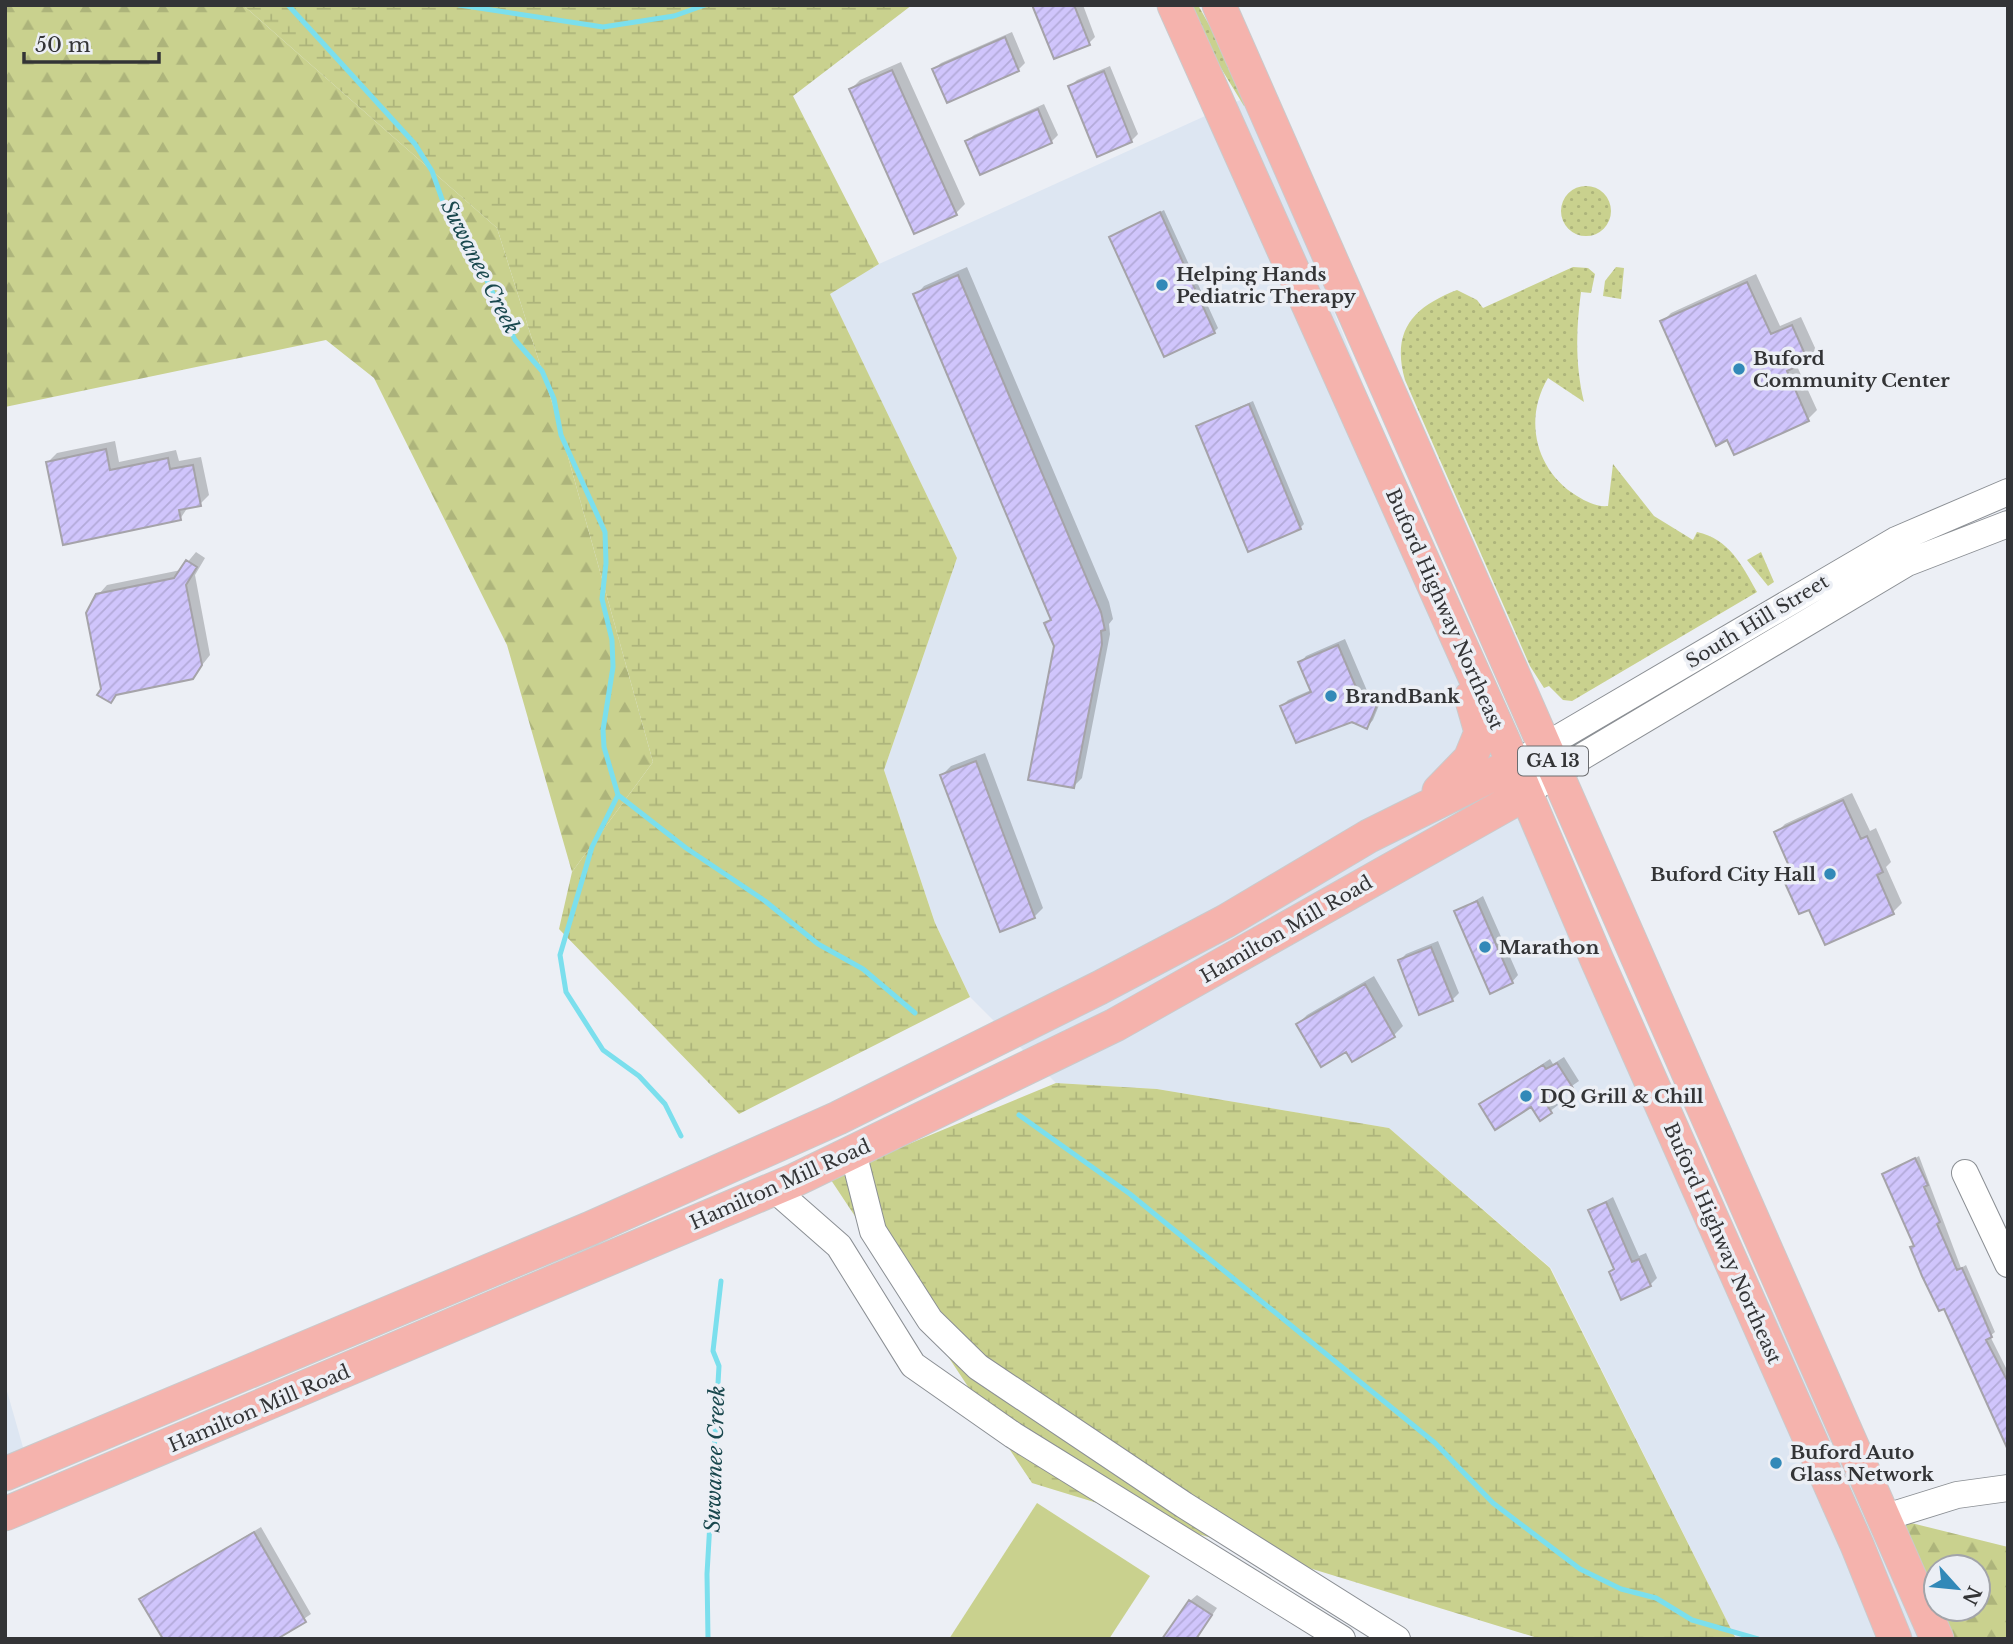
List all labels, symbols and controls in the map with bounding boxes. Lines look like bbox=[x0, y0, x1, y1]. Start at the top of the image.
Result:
scale bar bbox=[24, 21, 159, 65]
text: 50 m bbox=[35, 32, 91, 58]
water label: Suwanee Creek bbox=[435, 196, 525, 338]
place label: Helping Hands Pediatric Therapy bbox=[1176, 263, 1357, 308]
marker: Helping Hands Pediatric Therapy bbox=[1154, 277, 1170, 293]
place label: Buford Community Center bbox=[1753, 347, 1950, 392]
marker: Buford Community Center bbox=[1731, 361, 1747, 377]
street label: Buford Highway Northeast bbox=[1381, 485, 1508, 734]
street label: South Hill Street bbox=[1682, 569, 1833, 673]
place label: BrandBank bbox=[1345, 685, 1460, 708]
marker: BrandBank bbox=[1323, 688, 1339, 704]
road number: GA 13 bbox=[1518, 746, 1588, 776]
place label: Buford City Hall bbox=[1650, 863, 1816, 886]
marker: Buford City Hall bbox=[1822, 866, 1838, 882]
street label: Hamilton Mill Road bbox=[1196, 871, 1377, 988]
place label: Marathon bbox=[1499, 936, 1599, 959]
marker: Marathon bbox=[1477, 939, 1493, 955]
place label: DQ Grill & Chill bbox=[1540, 1085, 1704, 1108]
marker: DQ Grill & Chill bbox=[1518, 1088, 1534, 1104]
street label: Buford Highway Northeast bbox=[1659, 1119, 1786, 1368]
street label: Hamilton Mill Road bbox=[687, 1134, 874, 1235]
street label: Hamilton Mill Road bbox=[165, 1360, 354, 1457]
water label: Suwanee Creek bbox=[699, 1385, 731, 1533]
place label: Buford Auto Glass Network bbox=[1790, 1441, 1934, 1486]
marker: Buford Auto Glass Network bbox=[1768, 1455, 1784, 1471]
north arrow bbox=[1922, 1553, 1992, 1623]
text: N bbox=[1957, 1582, 1986, 1609]

